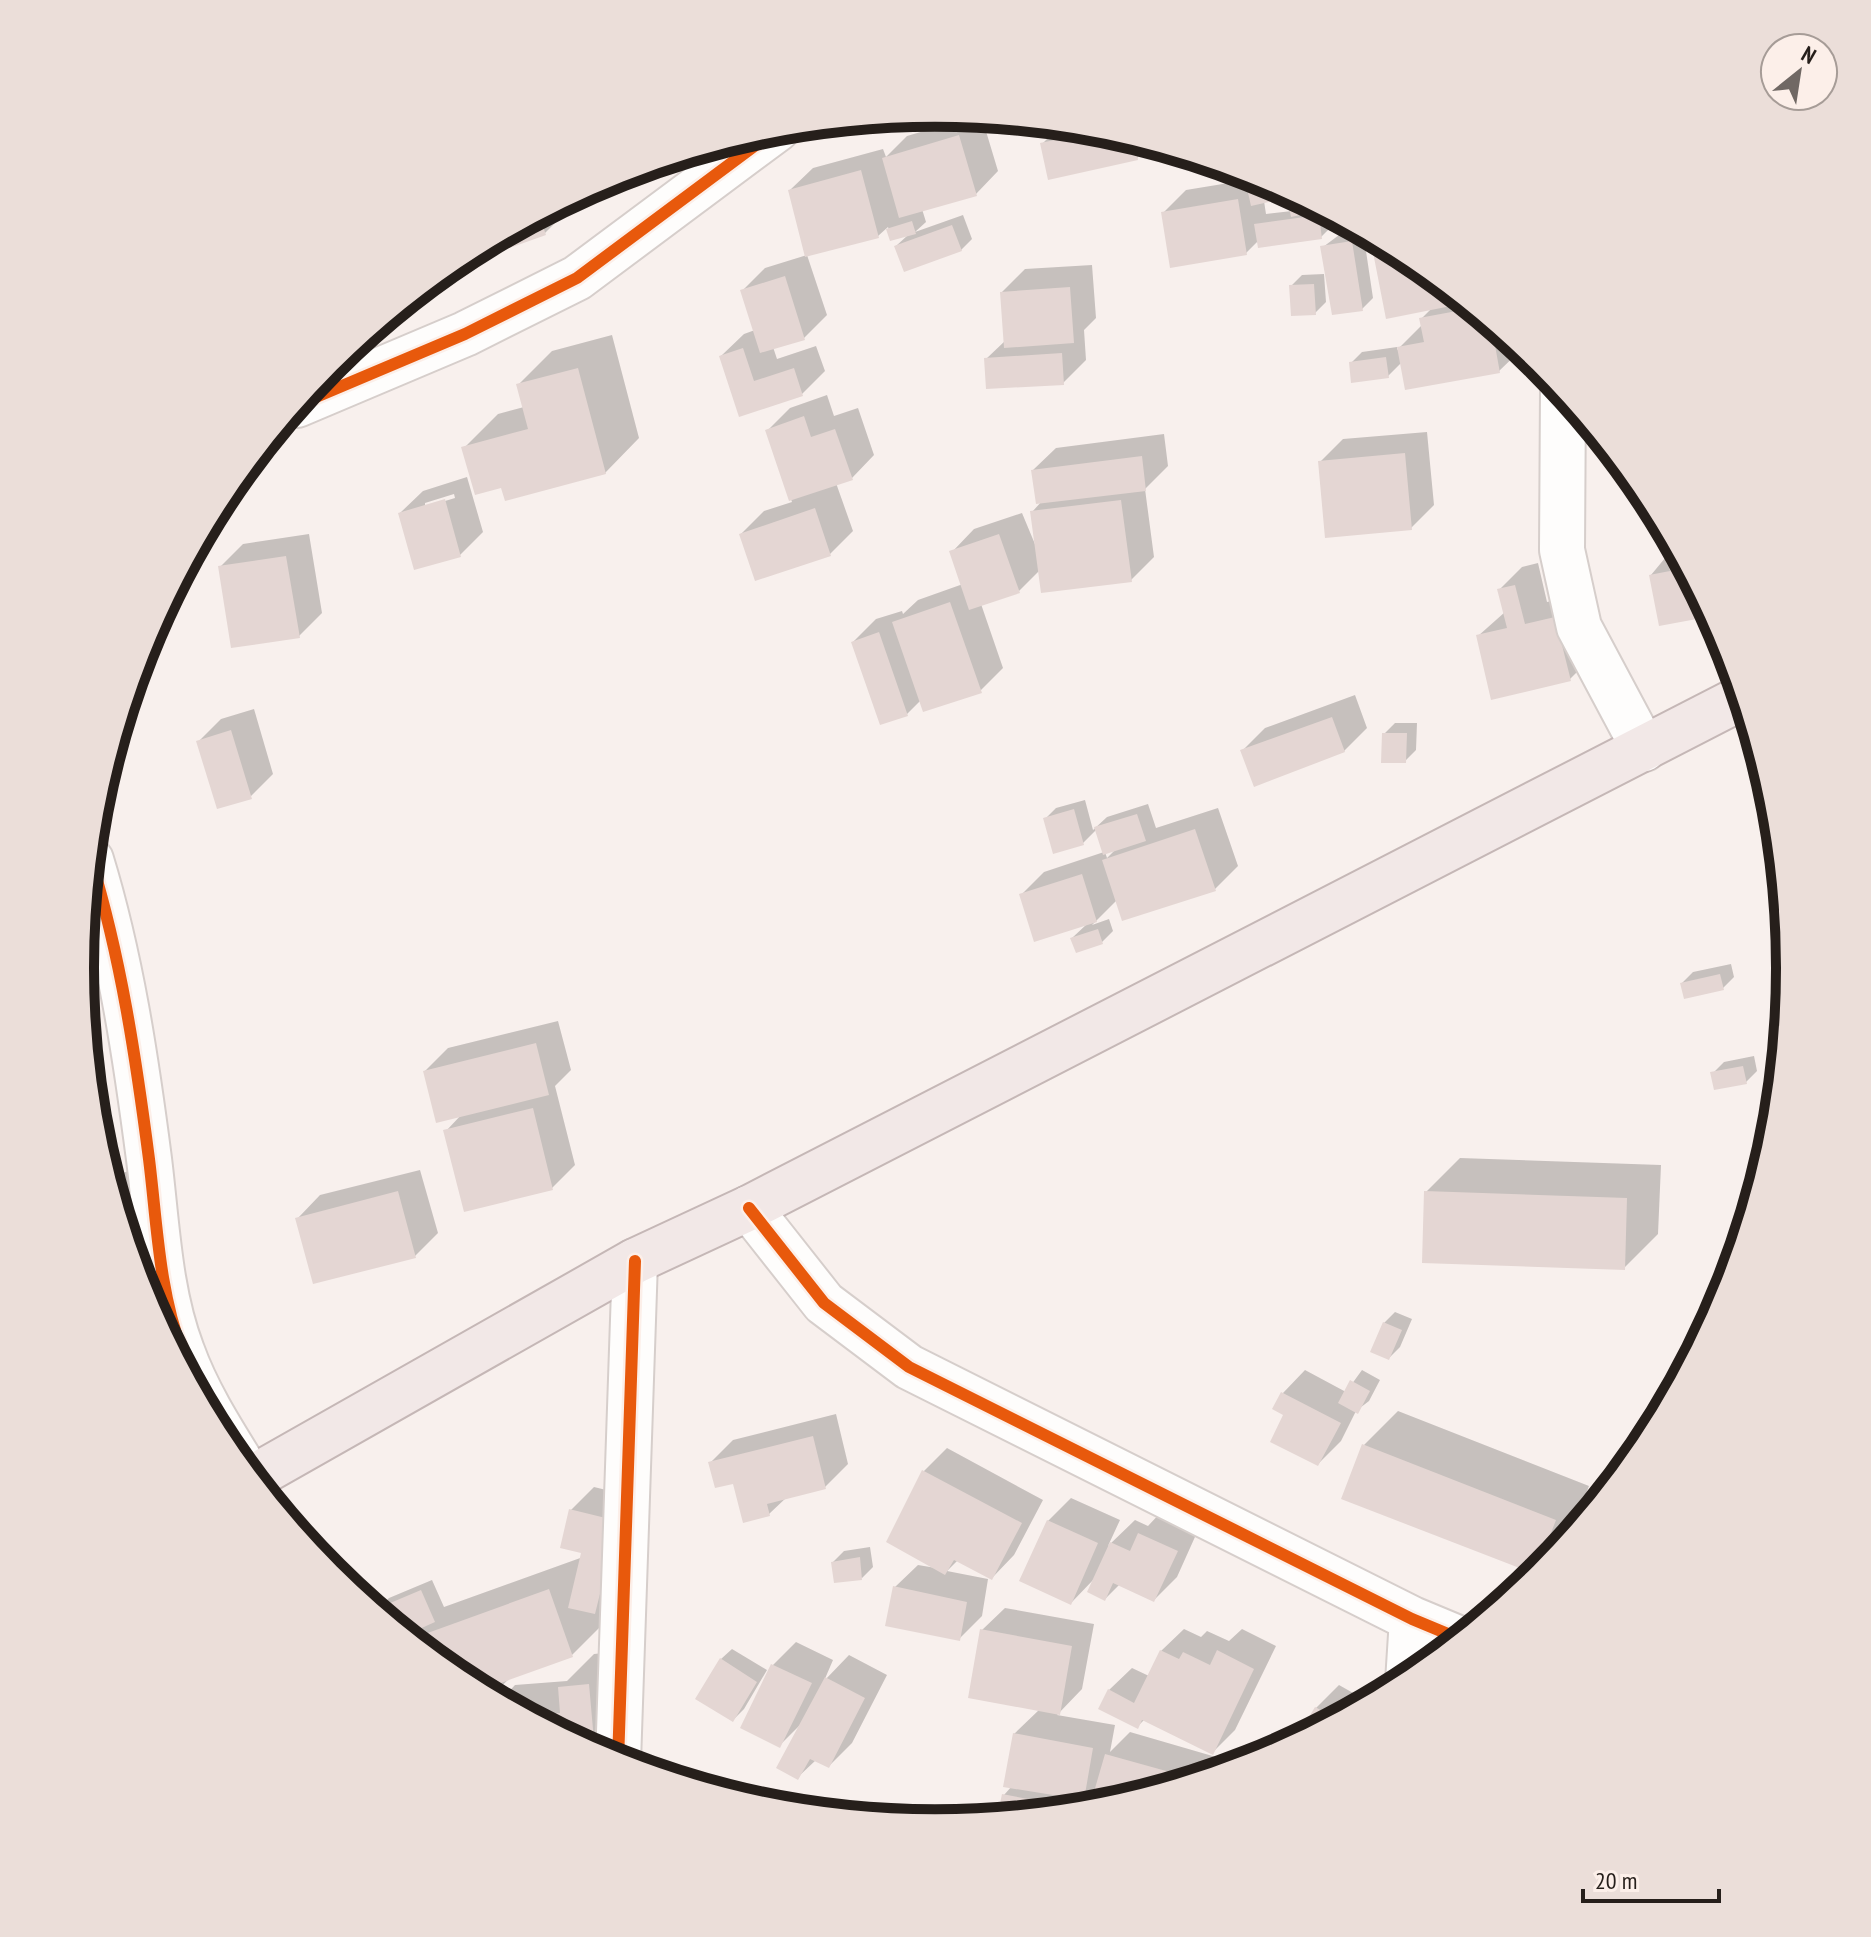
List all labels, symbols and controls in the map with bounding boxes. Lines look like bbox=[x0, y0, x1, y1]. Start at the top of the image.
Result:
north arrow bbox=[1759, 32, 1839, 112]
text: N bbox=[1797, 40, 1821, 70]
scale bar bbox=[1583, 1853, 1719, 1903]
text: 20 m bbox=[1595, 1865, 1637, 1896]

